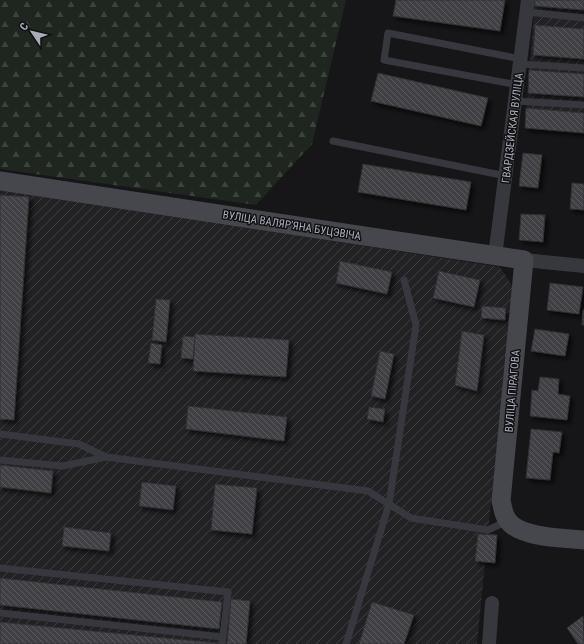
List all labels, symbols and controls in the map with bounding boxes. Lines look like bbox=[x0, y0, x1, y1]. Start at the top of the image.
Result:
north arrow bbox=[12, 12, 52, 52]
text: С bbox=[17, 20, 31, 33]
street label: ГВАРДЗЕЙСКАЯ ВУЛІЦА bbox=[499, 72, 526, 184]
street label: ВУЛІЦА ВАЛЯР'ЯНА БУЦЭВІЧА bbox=[222, 208, 363, 243]
street label: ВУЛІЦА ПІРАГОВА bbox=[502, 349, 523, 433]

